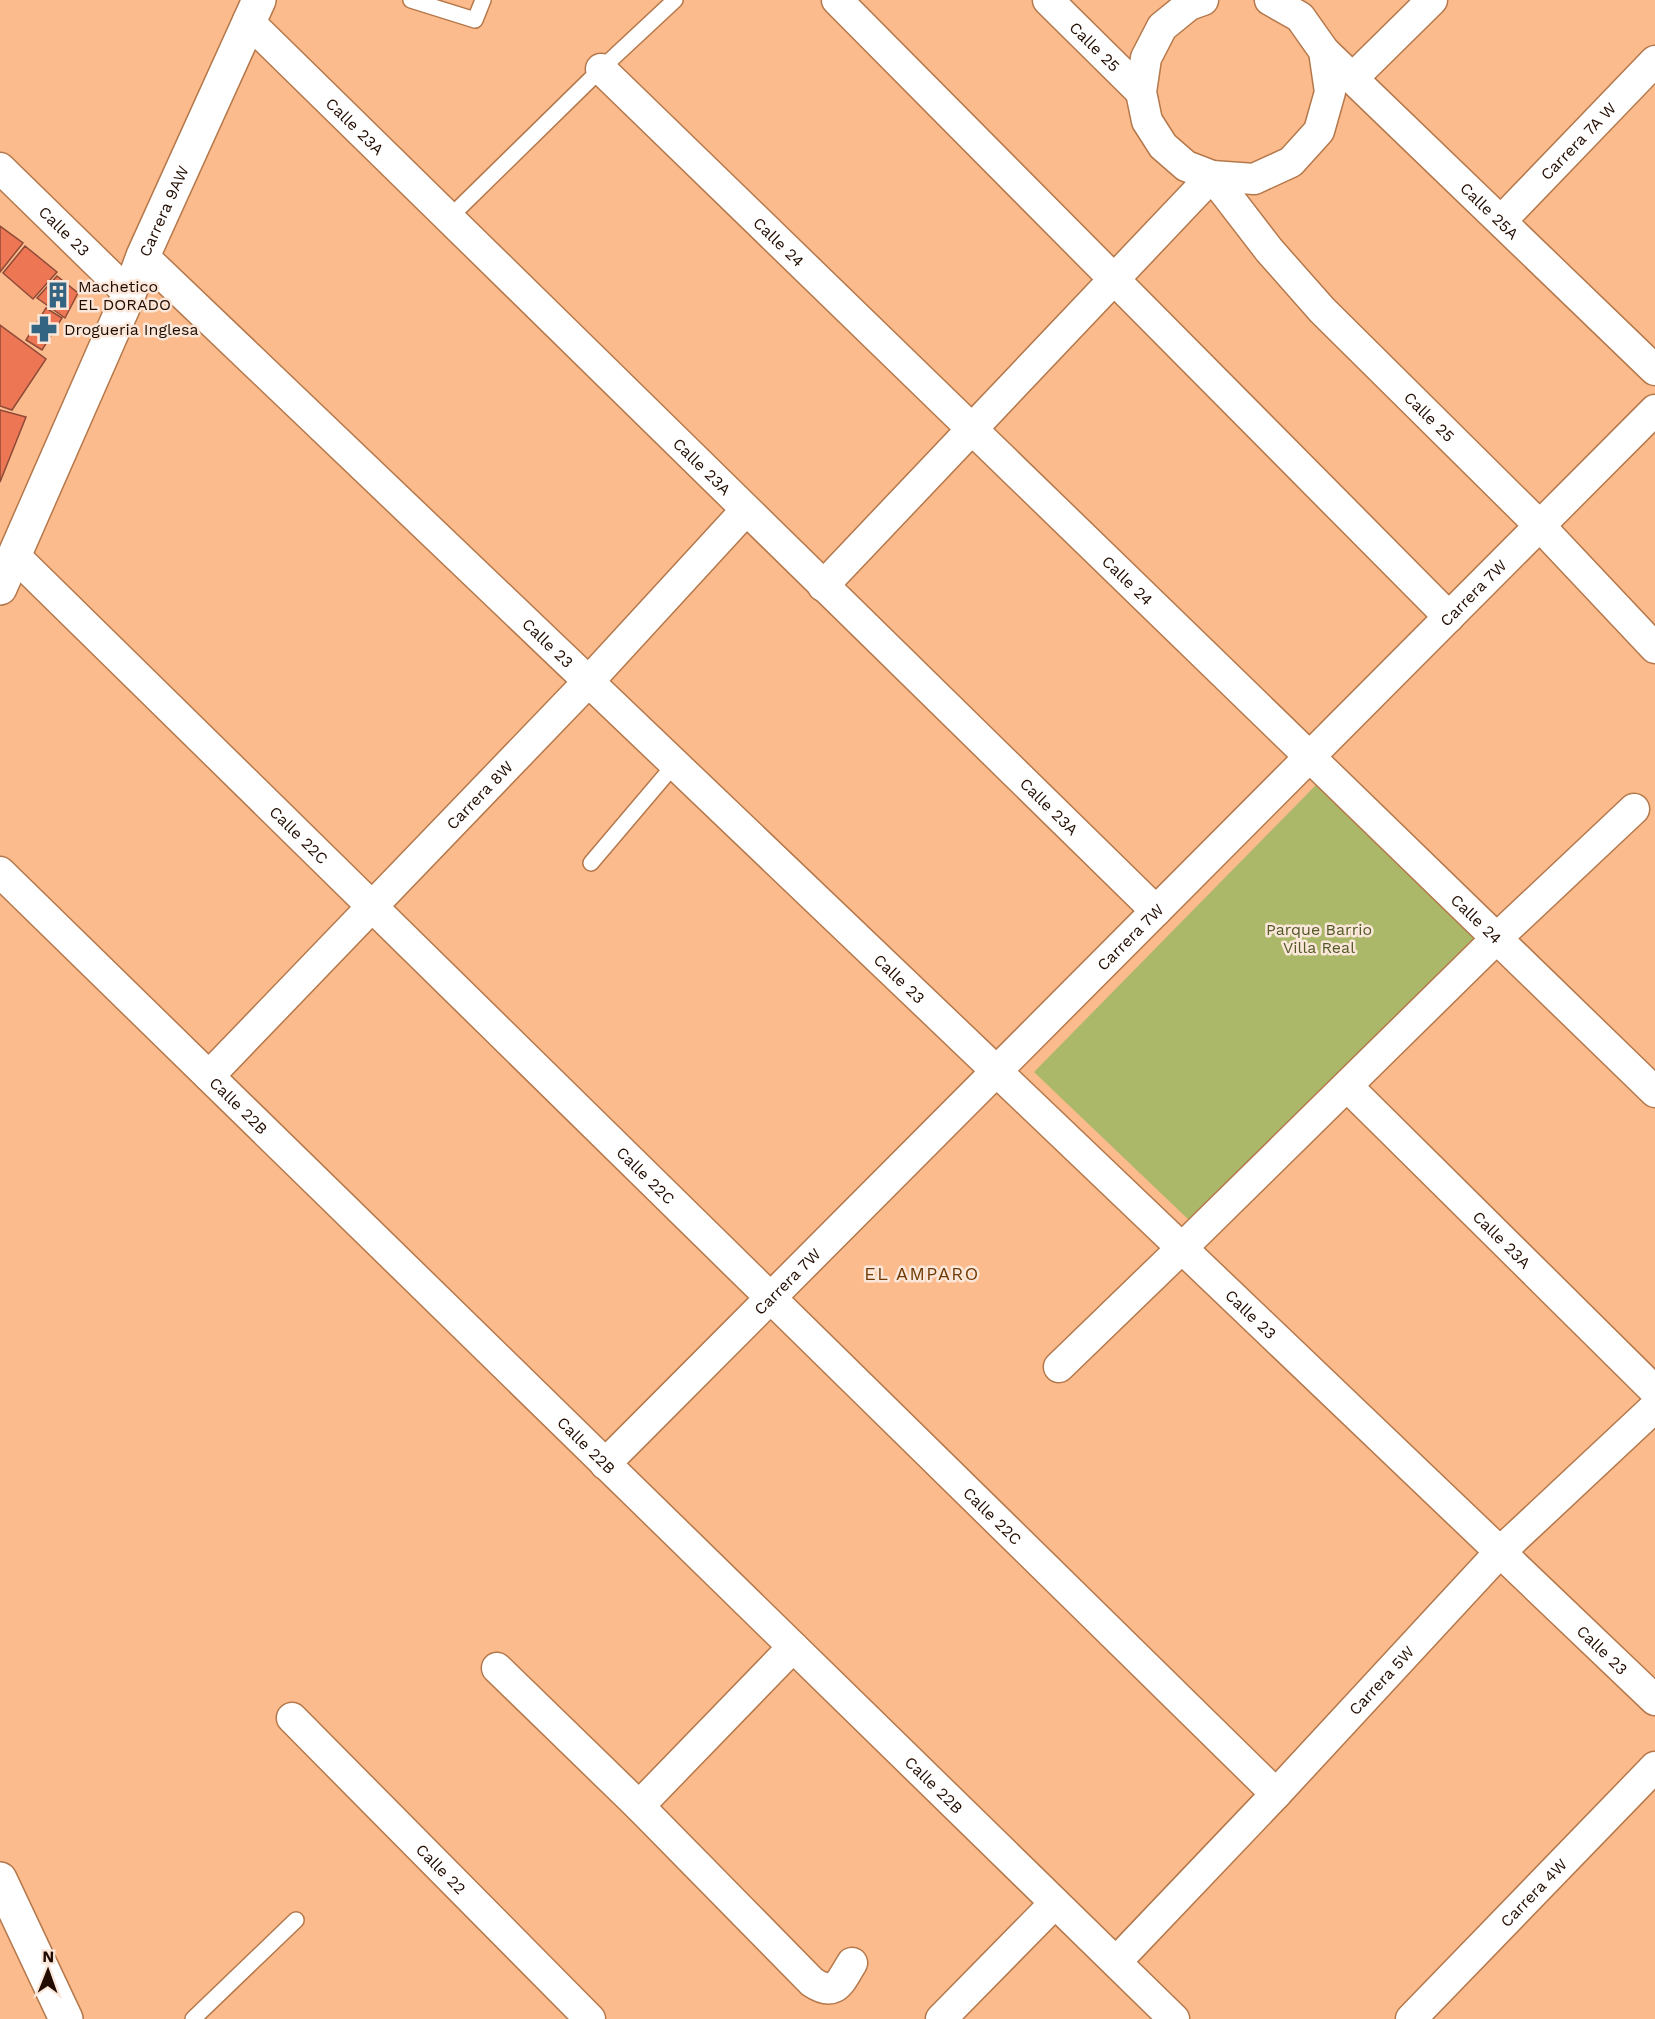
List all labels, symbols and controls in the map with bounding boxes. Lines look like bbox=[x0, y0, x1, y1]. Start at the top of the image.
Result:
street label: Calle 25 bbox=[1066, 17, 1124, 75]
street label: Calle 23A bbox=[322, 93, 388, 159]
street label: Carrera 7A W bbox=[1536, 98, 1620, 184]
street label: Carrera 9AW bbox=[135, 163, 192, 259]
street label: Calle 25A bbox=[1456, 178, 1523, 243]
street label: Calle 23 bbox=[35, 202, 94, 260]
street label: Calle 24 bbox=[750, 213, 808, 271]
place label: Machetico EL DORADO bbox=[78, 277, 171, 314]
building icon: Machetico EL DORADO bbox=[43, 280, 73, 310]
pharmacy icon: Drogueria Inglesa bbox=[29, 314, 59, 344]
place label: Drogueria Inglesa bbox=[64, 320, 199, 339]
street label: Calle 25 bbox=[1400, 388, 1459, 446]
street label: Calle 23A bbox=[669, 434, 736, 499]
street label: Calle 24 bbox=[1098, 551, 1157, 609]
street label: Carrera 7W bbox=[1436, 555, 1510, 630]
street label: Calle 23 bbox=[519, 614, 577, 671]
street label: Carrera 8W bbox=[442, 757, 517, 833]
street label: Calle 23A bbox=[1016, 774, 1083, 839]
street label: Calle 22C bbox=[266, 802, 332, 868]
street label: Calle 24 bbox=[1447, 890, 1506, 948]
street label: Carrera 7W bbox=[1093, 900, 1167, 974]
park label: Parque Barrio Villa Real bbox=[1266, 920, 1372, 957]
street label: Calle 23 bbox=[870, 950, 929, 1007]
street label: Calle 22B bbox=[206, 1073, 272, 1138]
street label: Calle 22C bbox=[613, 1143, 679, 1208]
street label: Calle 23A bbox=[1469, 1207, 1535, 1272]
street label: Carrera 7W bbox=[750, 1244, 824, 1318]
district label: EL AMPARO bbox=[864, 1263, 980, 1284]
street label: Calle 23 bbox=[1221, 1285, 1280, 1343]
street label: Calle 22B bbox=[554, 1413, 620, 1478]
street label: Calle 22C bbox=[959, 1483, 1026, 1549]
street label: Calle 23 bbox=[1573, 1621, 1632, 1678]
street label: Carrera 5W bbox=[1345, 1642, 1418, 1719]
street label: Calle 22B bbox=[901, 1752, 967, 1817]
street label: Calle 22 bbox=[412, 1840, 470, 1898]
street label: Carrera 4W bbox=[1496, 1855, 1571, 1931]
north arrow bbox=[18, 1941, 78, 2001]
text: N bbox=[42, 1947, 54, 1966]

